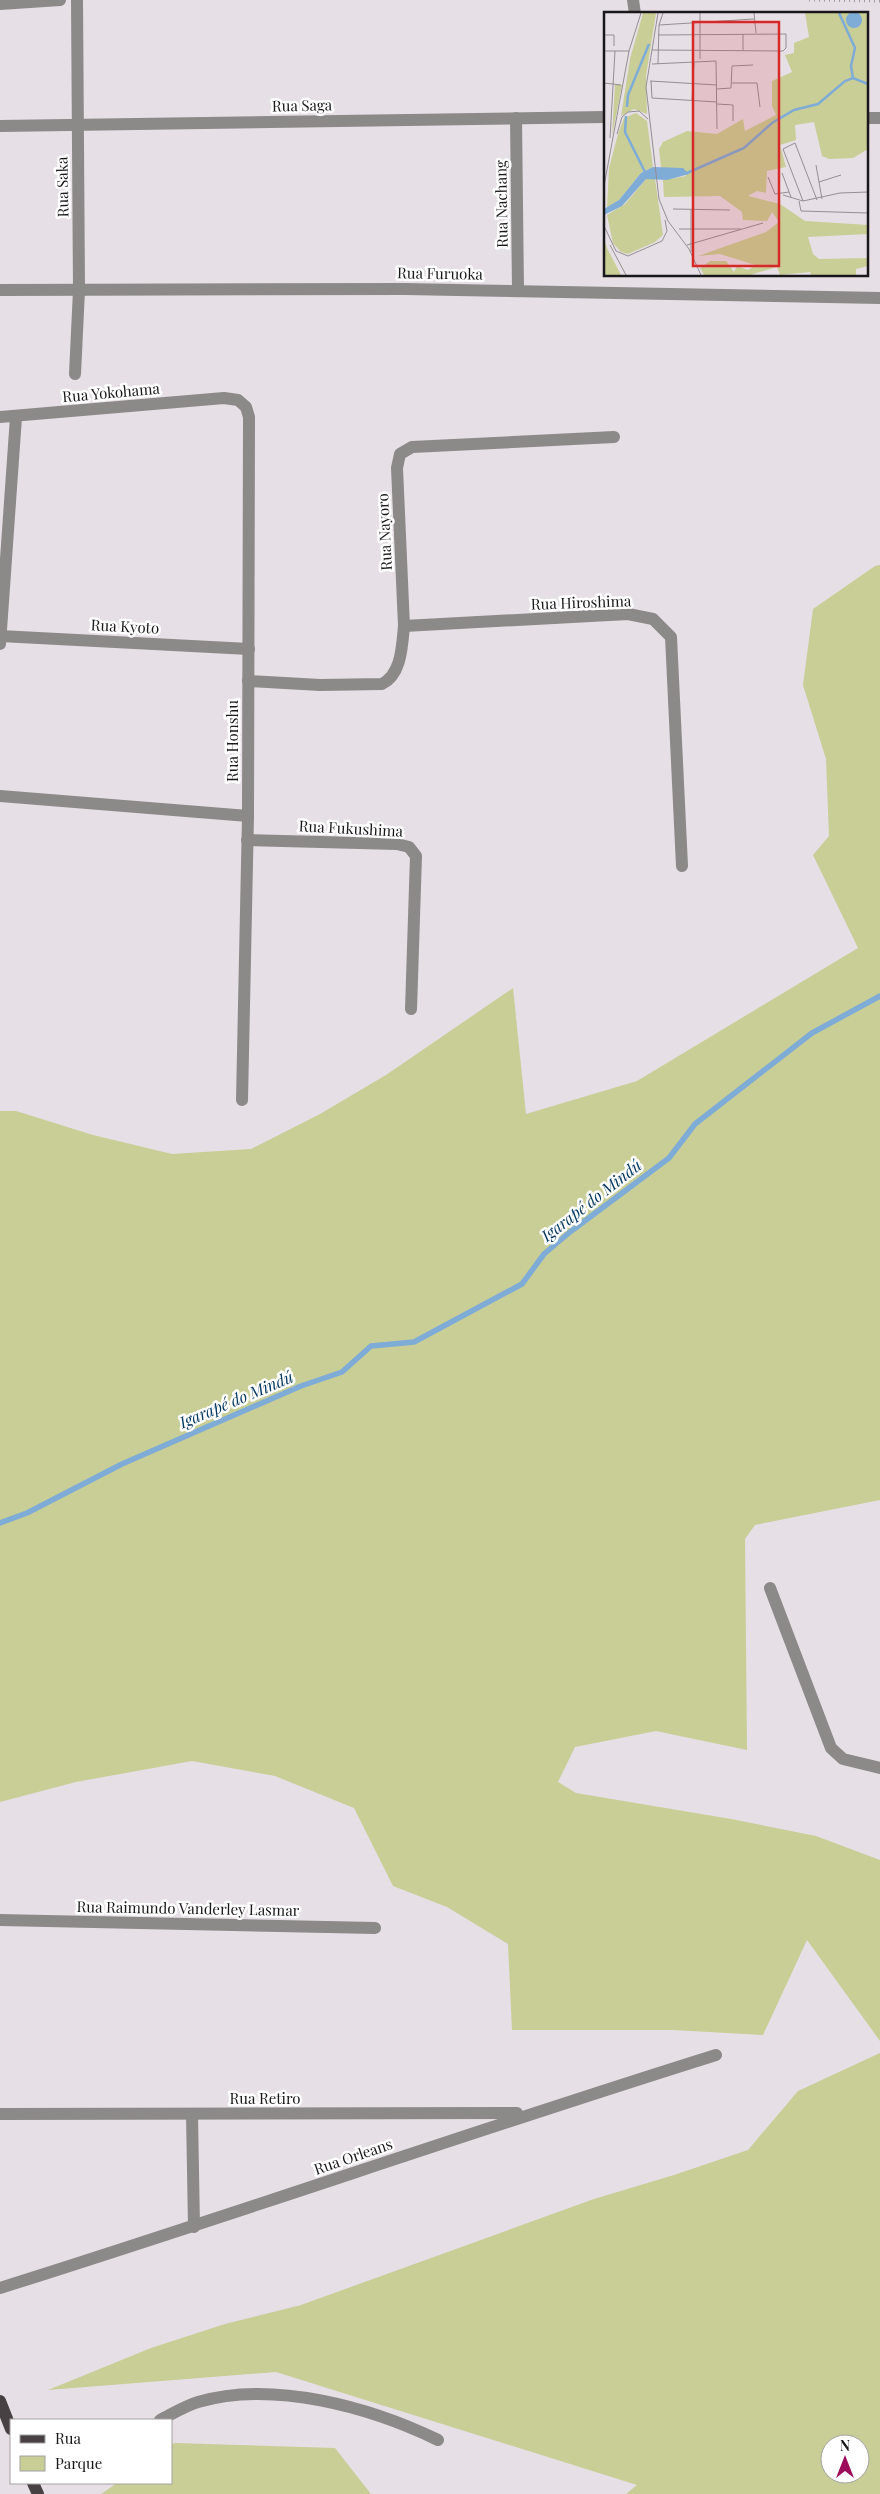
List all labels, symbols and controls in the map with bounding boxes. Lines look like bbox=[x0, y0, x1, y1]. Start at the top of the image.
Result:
inset map bbox=[604, 12, 868, 276]
street label: Rua Saga bbox=[272, 94, 333, 116]
street label: Rua Saka bbox=[51, 156, 73, 217]
street label: Rua Nachang bbox=[490, 160, 512, 248]
street label: Rua Furuoka bbox=[397, 262, 484, 284]
street label: Rua Yokohama bbox=[61, 378, 161, 406]
street label: Rua Nayoro bbox=[372, 493, 396, 571]
street label: Rua Hiroshima bbox=[530, 590, 632, 614]
street label: Rua Kyoto bbox=[90, 614, 160, 638]
street label: Rua Honshu bbox=[222, 700, 242, 782]
street label: Rua Fukushima bbox=[298, 815, 404, 841]
water label: Igarapé do Mindú bbox=[536, 1154, 645, 1246]
water label: Igarapé do Mindú bbox=[175, 1366, 296, 1433]
street label: Rua Raimundo Vanderley Lasmar bbox=[76, 1896, 300, 1920]
street label: Rua Retiro bbox=[229, 2088, 301, 2108]
street label: Rua Orleans bbox=[311, 2133, 395, 2179]
legend bbox=[10, 2419, 172, 2484]
text: Rua bbox=[55, 2428, 81, 2448]
north arrow bbox=[820, 2434, 870, 2484]
text: N bbox=[840, 2436, 850, 2455]
text: Parque bbox=[55, 2453, 102, 2473]

